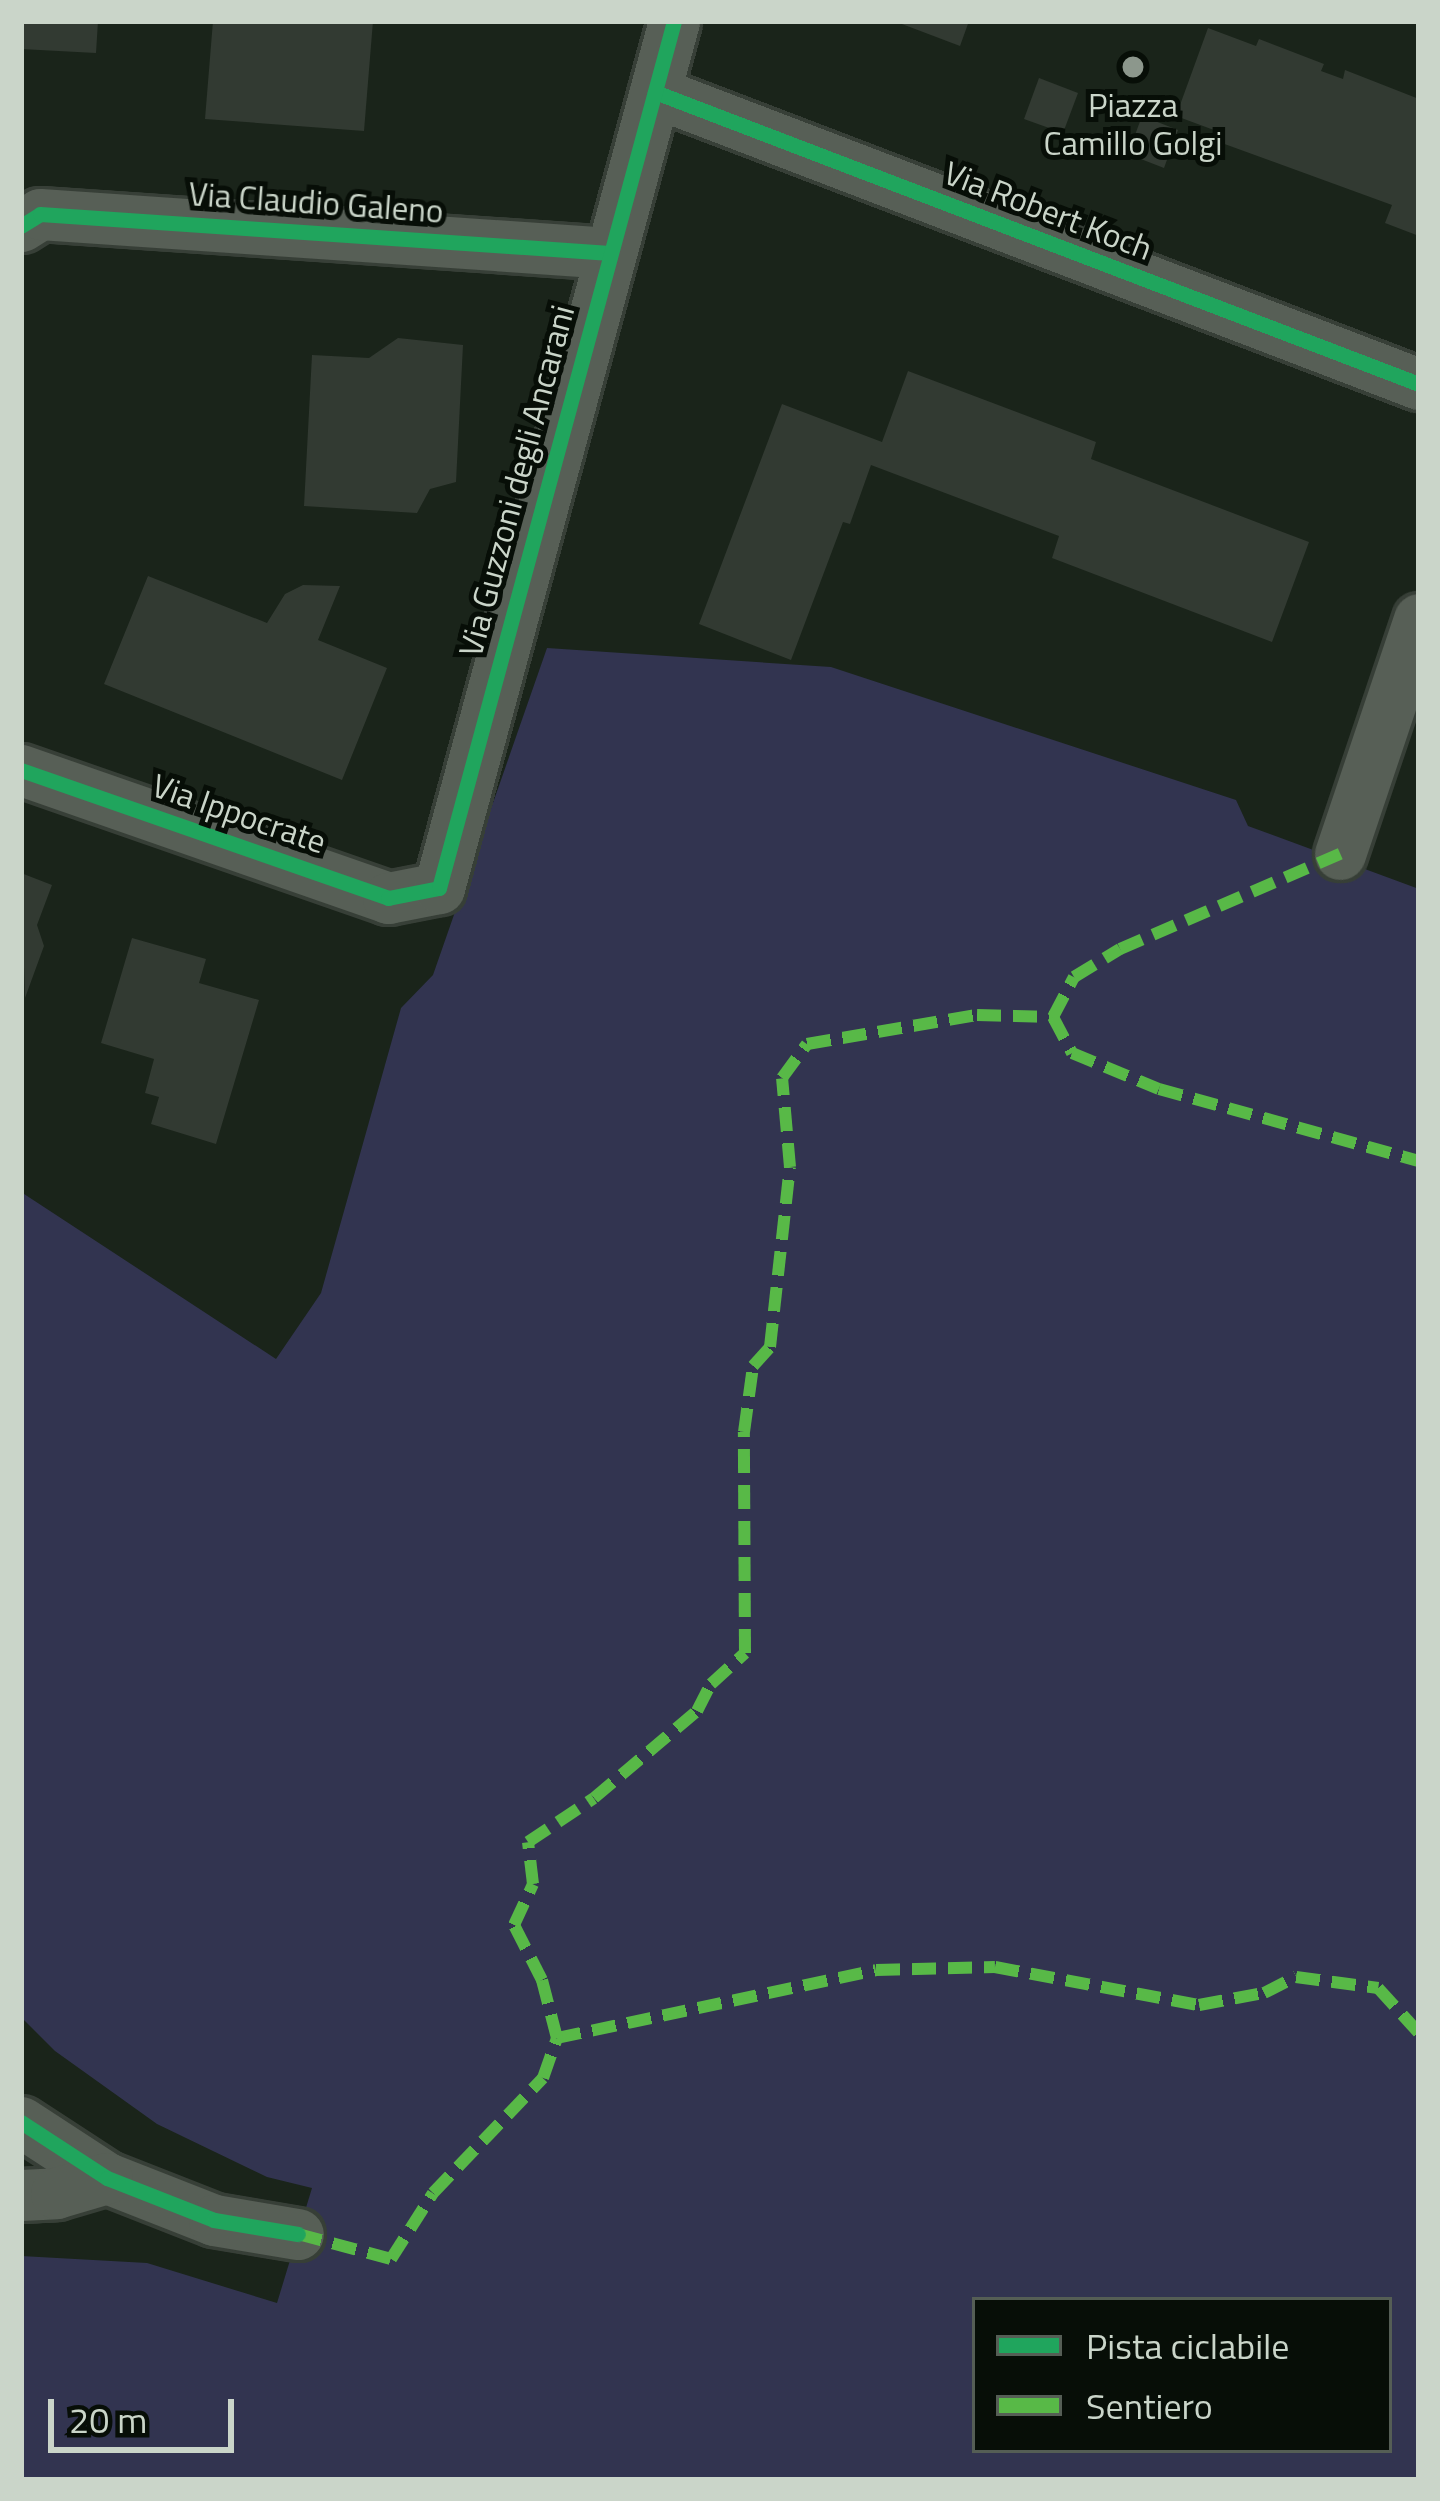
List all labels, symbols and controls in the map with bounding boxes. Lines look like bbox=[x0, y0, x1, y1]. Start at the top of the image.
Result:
marker: Piazza Camillo Golgi bbox=[1120, 54, 1146, 80]
place label: Piazza Camillo Golgi bbox=[1044, 86, 1222, 164]
street label: Via Robert Koch bbox=[938, 153, 1158, 269]
street label: Via Claudio Galeno bbox=[187, 174, 445, 232]
street label: Via Guzzoni degli Ancarani bbox=[451, 301, 583, 661]
street label: Via Ippocrate bbox=[147, 766, 331, 862]
legend bbox=[972, 2297, 1392, 2453]
text: Pista ciclabile bbox=[1086, 2318, 1290, 2373]
scale bar bbox=[54, 2375, 240, 2449]
text: Sentiero bbox=[1086, 2378, 1213, 2433]
text: 20 m bbox=[69, 2392, 147, 2447]

